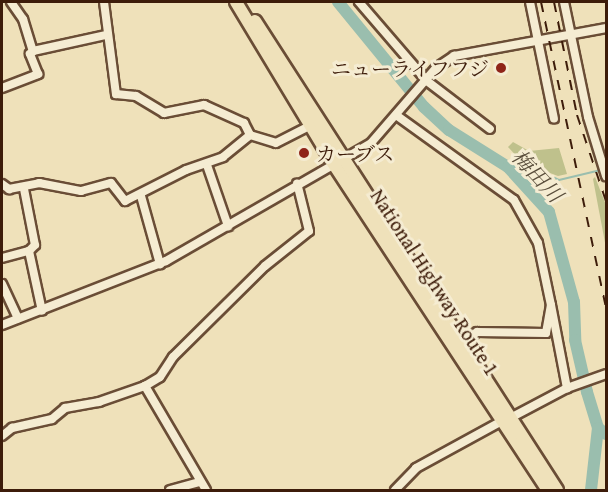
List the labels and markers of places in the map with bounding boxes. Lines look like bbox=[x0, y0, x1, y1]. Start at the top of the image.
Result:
place label: ニューライフフジ bbox=[329, 56, 489, 80]
marker: ニューライフフジ bbox=[494, 61, 508, 75]
place label: カーブス bbox=[316, 141, 396, 165]
marker: カーブス bbox=[297, 146, 311, 160]

